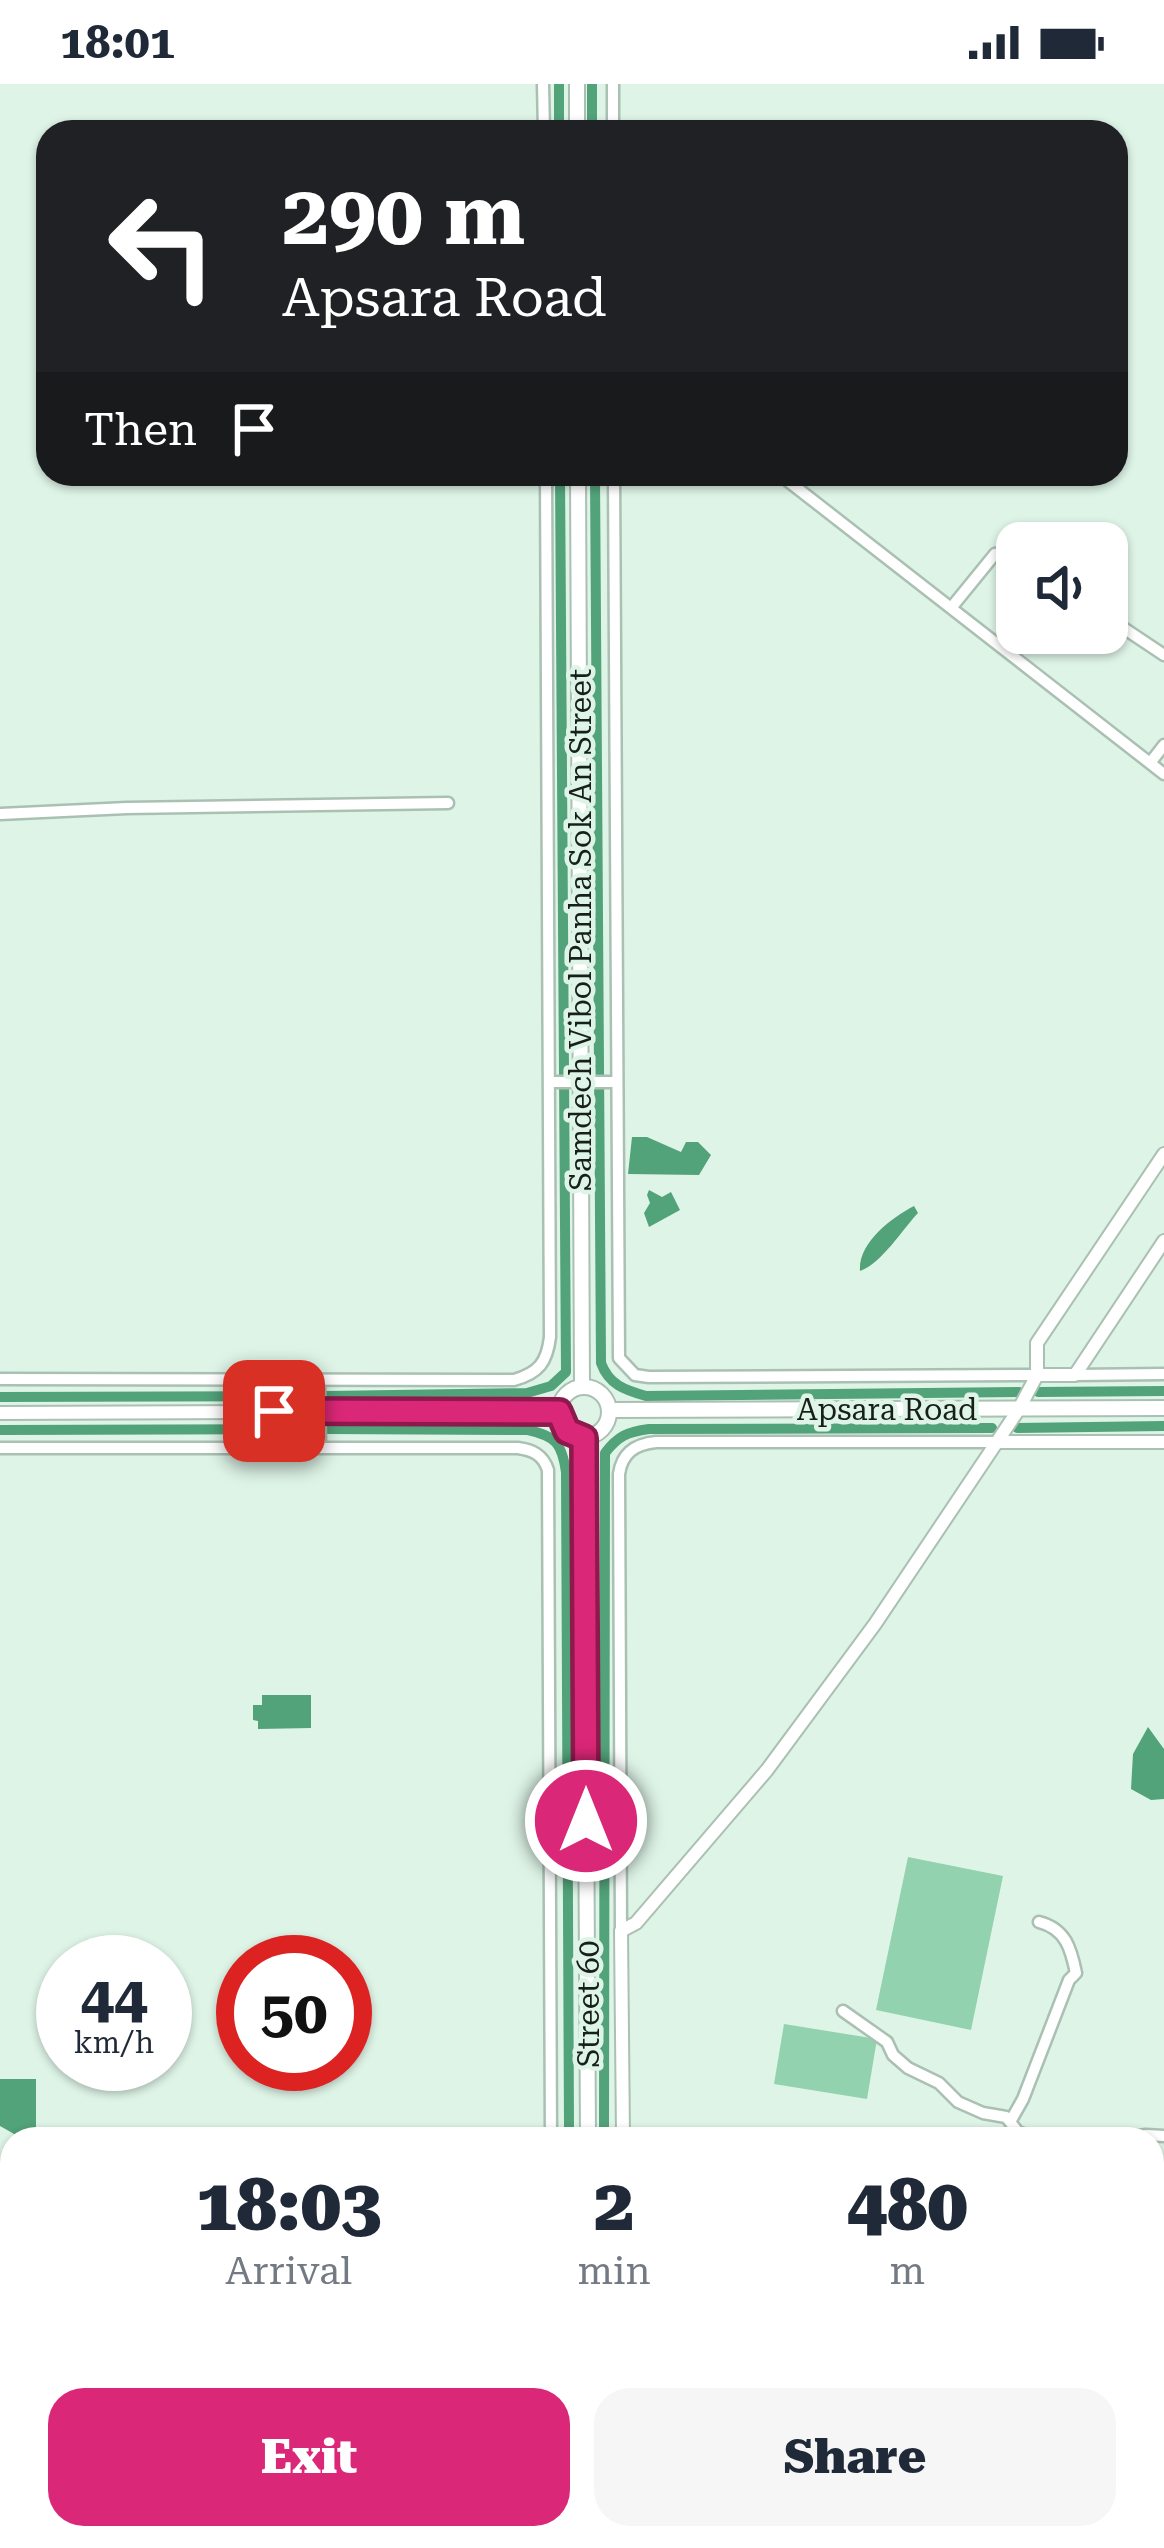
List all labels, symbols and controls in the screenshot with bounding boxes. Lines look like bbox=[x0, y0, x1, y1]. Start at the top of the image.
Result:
text: 18:01 bbox=[60, 16, 175, 69]
text: 290 m bbox=[282, 166, 525, 264]
icon: left bbox=[84, 168, 240, 324]
text: Apsara Road bbox=[282, 266, 607, 329]
icon: arrive bbox=[221, 396, 287, 462]
text: Then bbox=[84, 403, 197, 456]
map controls bbox=[996, 522, 1128, 654]
button: sound bbox=[996, 522, 1128, 654]
street label: Samdech Vibol Panha Sok An Street bbox=[563, 669, 598, 1191]
pin bbox=[223, 1360, 325, 1462]
icon: arrive bbox=[241, 1378, 307, 1444]
street label: Apsara Road bbox=[797, 1392, 977, 1427]
position arrow bbox=[523, 1758, 649, 1884]
speed limit sign: 50 bbox=[216, 1935, 372, 2091]
street label: Street 60 bbox=[571, 1940, 606, 2068]
text: 44 bbox=[80, 1962, 148, 2033]
text: km/h bbox=[74, 2025, 154, 2060]
text: 18:03 bbox=[196, 2163, 381, 2248]
text: 2 bbox=[594, 2163, 634, 2248]
text: 480 bbox=[847, 2163, 968, 2248]
text: Arrival bbox=[225, 2248, 352, 2294]
text: min bbox=[578, 2248, 651, 2294]
text: m bbox=[890, 2248, 925, 2294]
button: Exit bbox=[48, 2388, 570, 2526]
button: Share bbox=[594, 2388, 1116, 2526]

